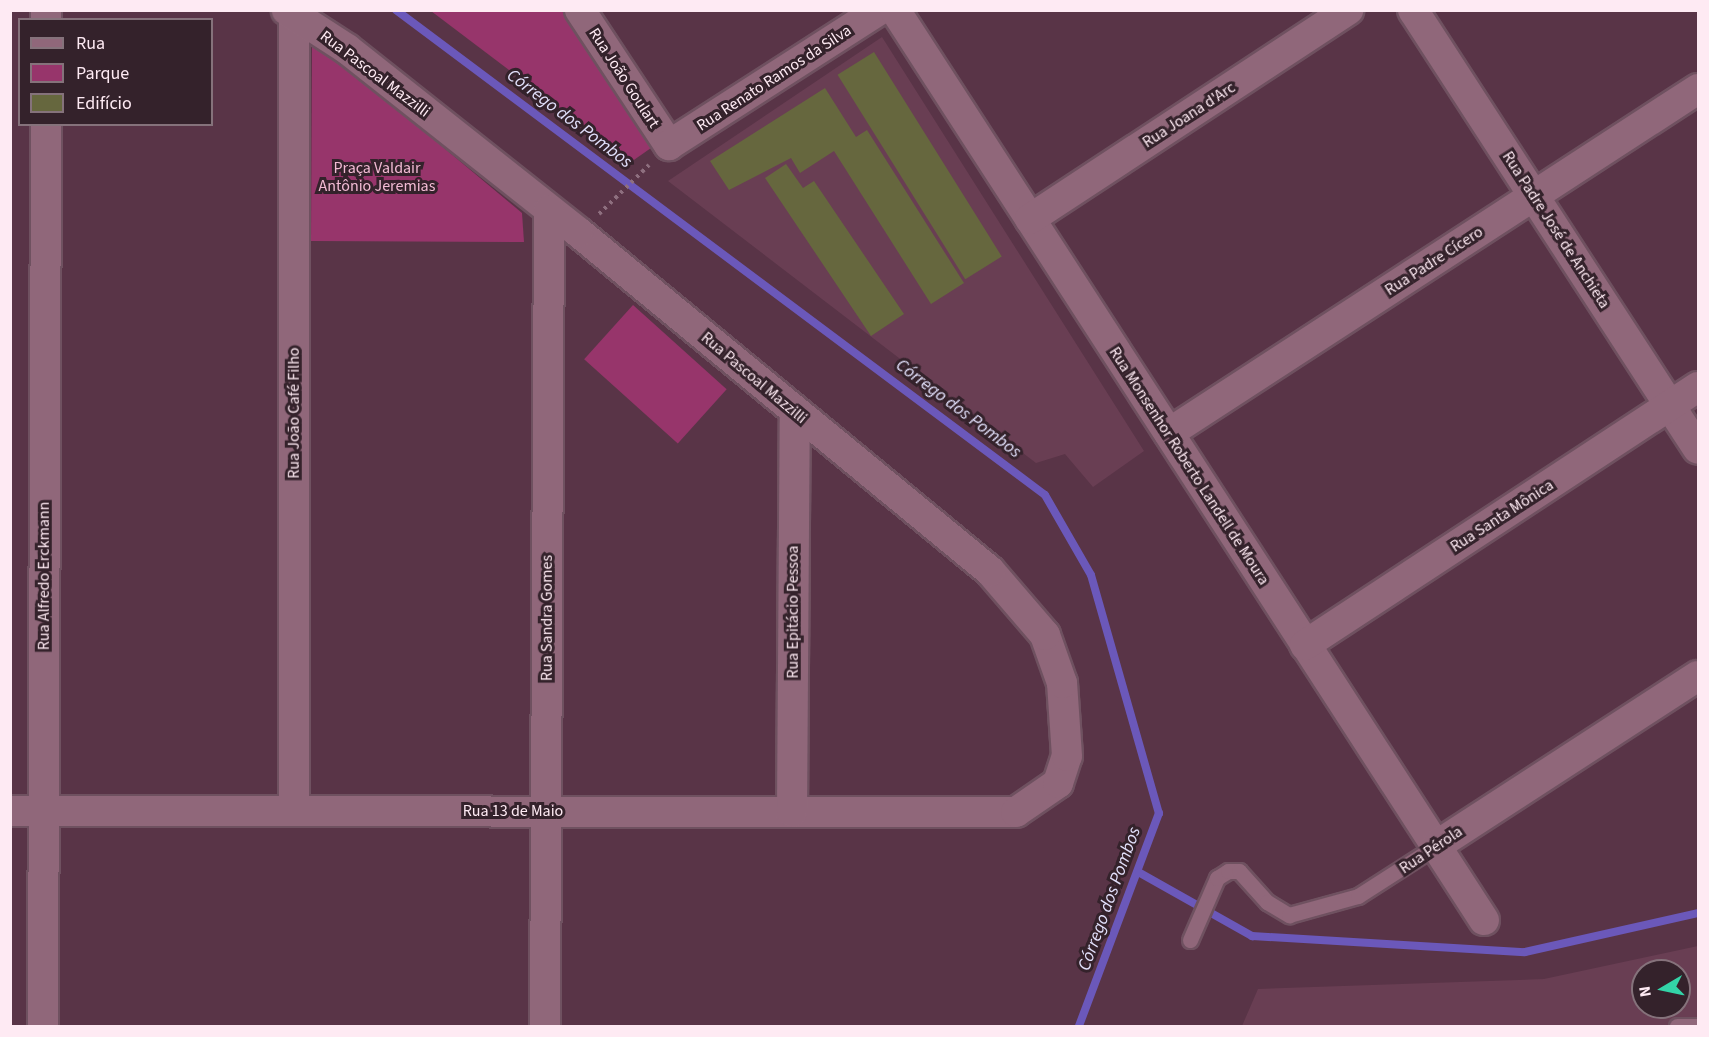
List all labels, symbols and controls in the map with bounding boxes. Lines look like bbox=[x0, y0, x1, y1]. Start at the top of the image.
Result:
legend bbox=[18, 18, 213, 126]
street label: Rua Renato Ramos da Silva bbox=[693, 21, 855, 135]
street label: Rua João Goulart bbox=[585, 24, 663, 132]
street label: Rua Pascoal Mazzilli bbox=[316, 27, 434, 121]
text: Rua bbox=[76, 31, 105, 56]
text: Parque bbox=[76, 61, 129, 86]
water label: Córrego dos Pombos bbox=[502, 65, 636, 173]
street label: Rua Joana d'Arc bbox=[1139, 78, 1239, 152]
text: Edifício bbox=[76, 91, 132, 116]
street label: Rua Padre José de Anchieta bbox=[1498, 148, 1614, 312]
park label: Praça Valdair Antônio Jeremias bbox=[319, 158, 435, 196]
street label: Rua Padre Cícero bbox=[1381, 222, 1487, 300]
street label: Rua Pascoal Mazzilli bbox=[697, 328, 811, 428]
street label: Rua Monsenhor Roberto Landell de Moura bbox=[1105, 343, 1273, 589]
street label: Rua João Café Filho bbox=[284, 347, 304, 479]
water label: Córrego dos Pombos bbox=[891, 355, 1025, 463]
street label: Rua Santa Mônica bbox=[1447, 476, 1557, 556]
street label: Rua Alfredo Erckmann bbox=[34, 502, 54, 650]
street label: Rua Epitácio Pessoa bbox=[783, 545, 803, 679]
street label: Rua Sandra Gomes bbox=[537, 555, 557, 681]
street label: Rua 13 de Maio bbox=[463, 801, 563, 821]
street label: Rua Pérola bbox=[1396, 822, 1466, 878]
water label: Córrego dos Pombos bbox=[1074, 824, 1146, 974]
north arrow bbox=[1631, 959, 1691, 1019]
text: N bbox=[1634, 985, 1657, 998]

